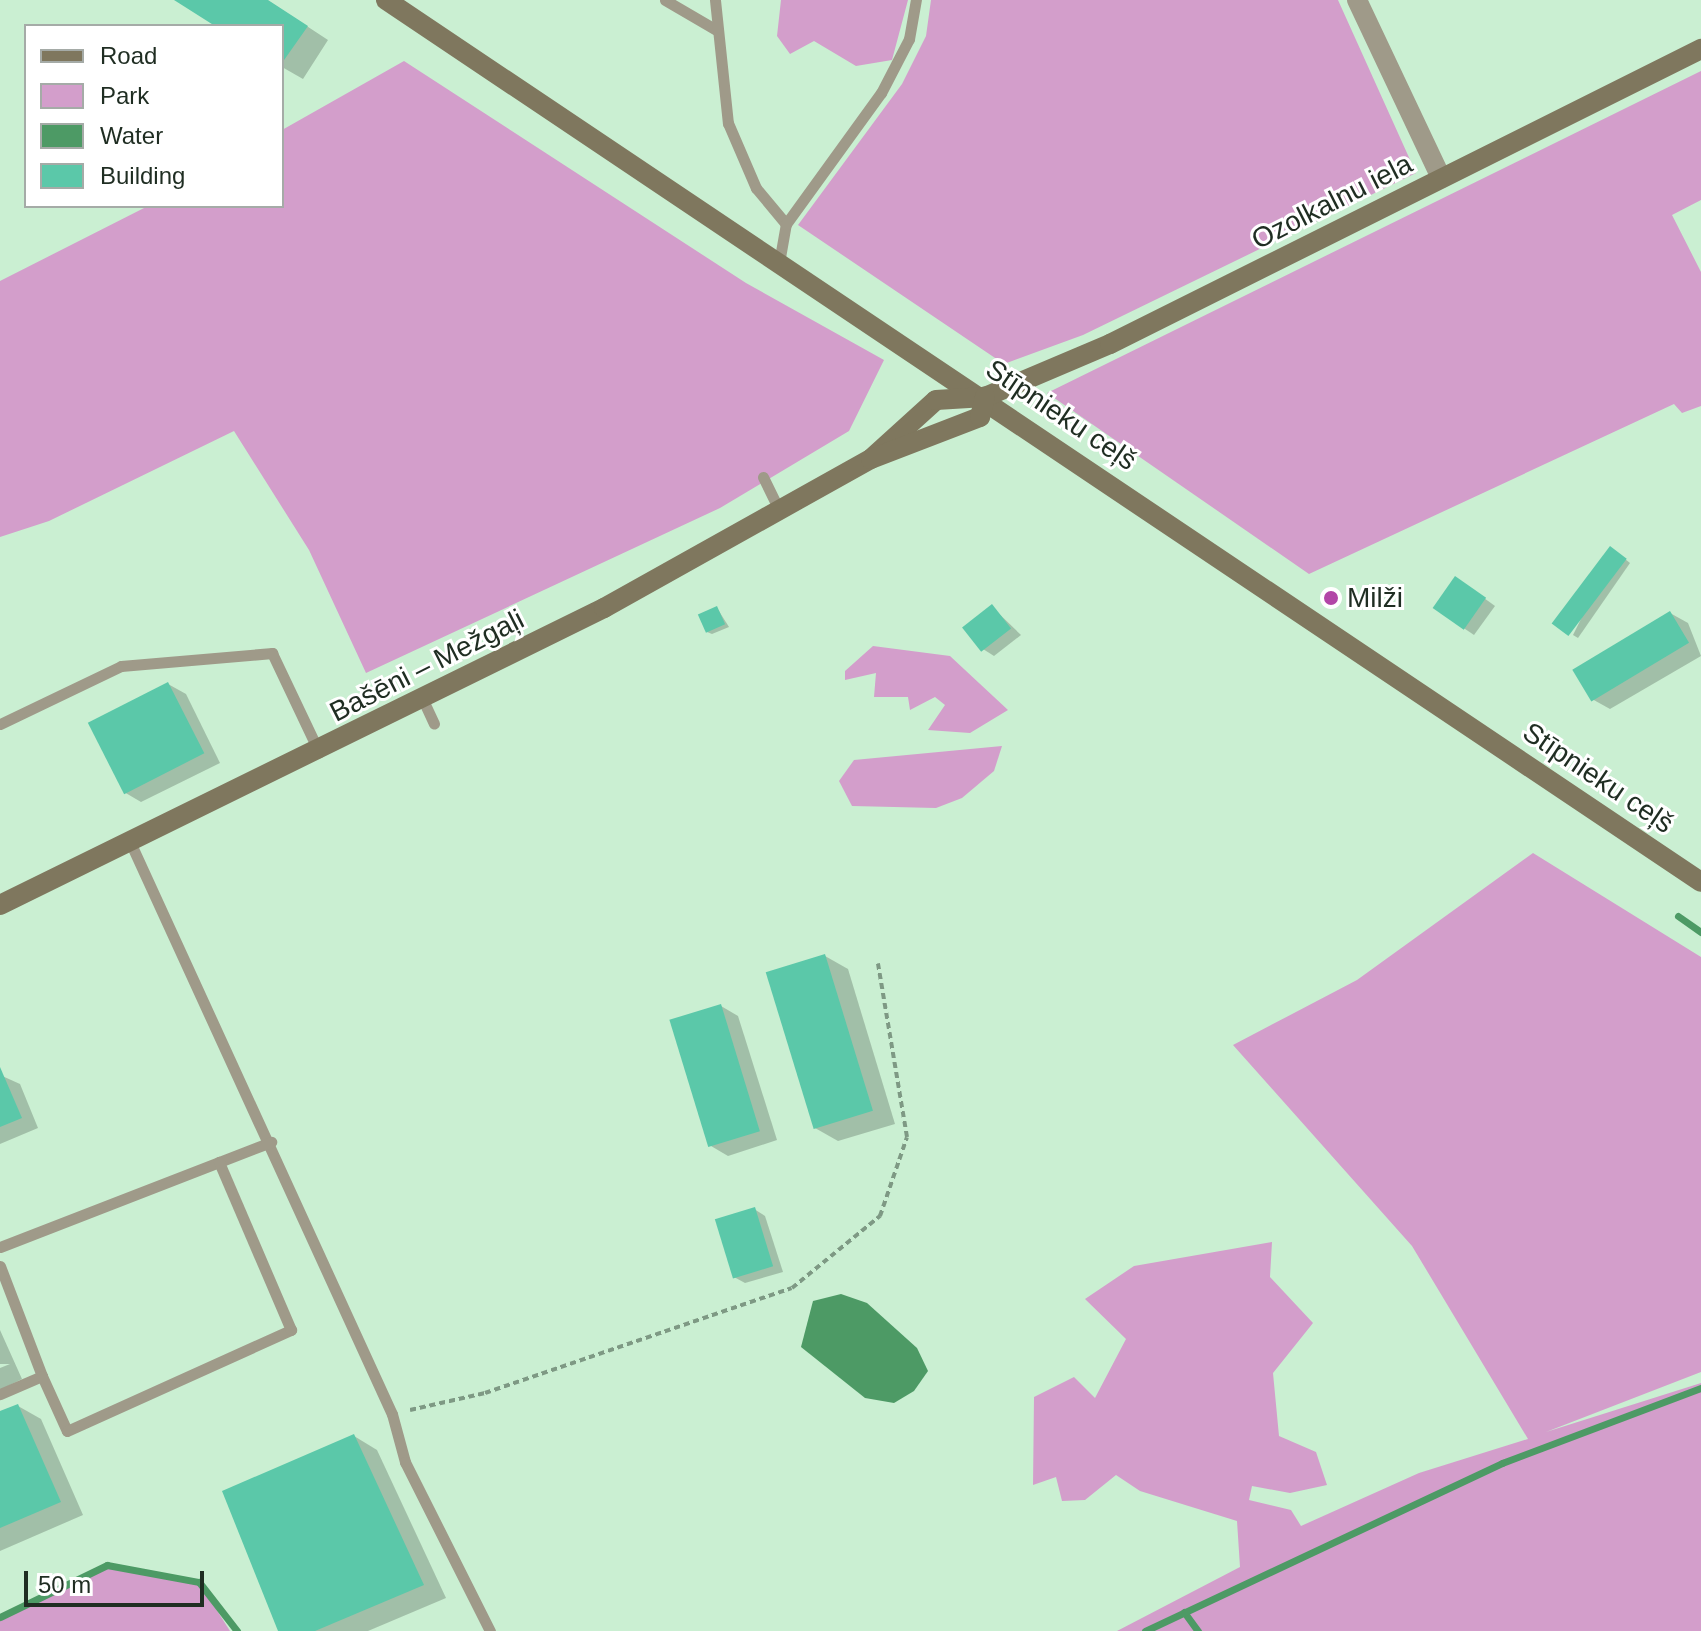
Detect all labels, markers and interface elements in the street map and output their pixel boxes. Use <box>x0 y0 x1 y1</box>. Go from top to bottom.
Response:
legend <box>24 24 284 208</box>
text: Road <box>100 42 157 69</box>
text: Park <box>100 82 149 109</box>
text: Water <box>100 122 163 149</box>
street label: Ozolkalnu iela <box>1246 147 1418 257</box>
text: Building <box>100 162 185 189</box>
street label: Stīpnieku ceļš <box>979 352 1143 478</box>
place label: Milži <box>1347 581 1403 615</box>
marker: Milži <box>1322 589 1340 607</box>
street label: Bašēni – Mežgaļi <box>324 603 530 729</box>
street label: Stīpnieku ceļš <box>1516 715 1680 841</box>
scale bar <box>28 1555 208 1605</box>
text: 50 m <box>38 1571 91 1598</box>

